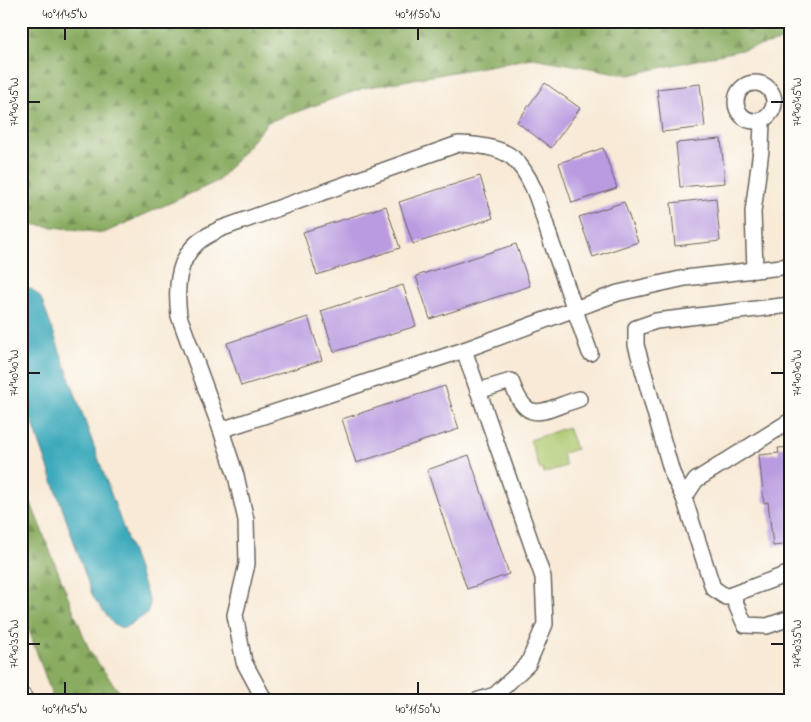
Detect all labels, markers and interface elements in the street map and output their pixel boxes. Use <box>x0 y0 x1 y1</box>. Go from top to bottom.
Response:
text: 40°11'45"N <box>43 6 87 24</box>
text: 40°11'50"N <box>395 6 441 24</box>
text: 74°40'45"W <box>6 78 24 126</box>
text: 74°40'45"W <box>789 78 807 126</box>
text: 74°40'40"W <box>6 350 24 396</box>
text: 74°40'40"W <box>789 350 807 396</box>
text: 74°40'35"W <box>6 620 24 668</box>
text: 74°40'35"W <box>789 620 807 668</box>
text: 40°11'45"N <box>43 701 87 719</box>
text: 40°11'50"N <box>395 701 441 719</box>

